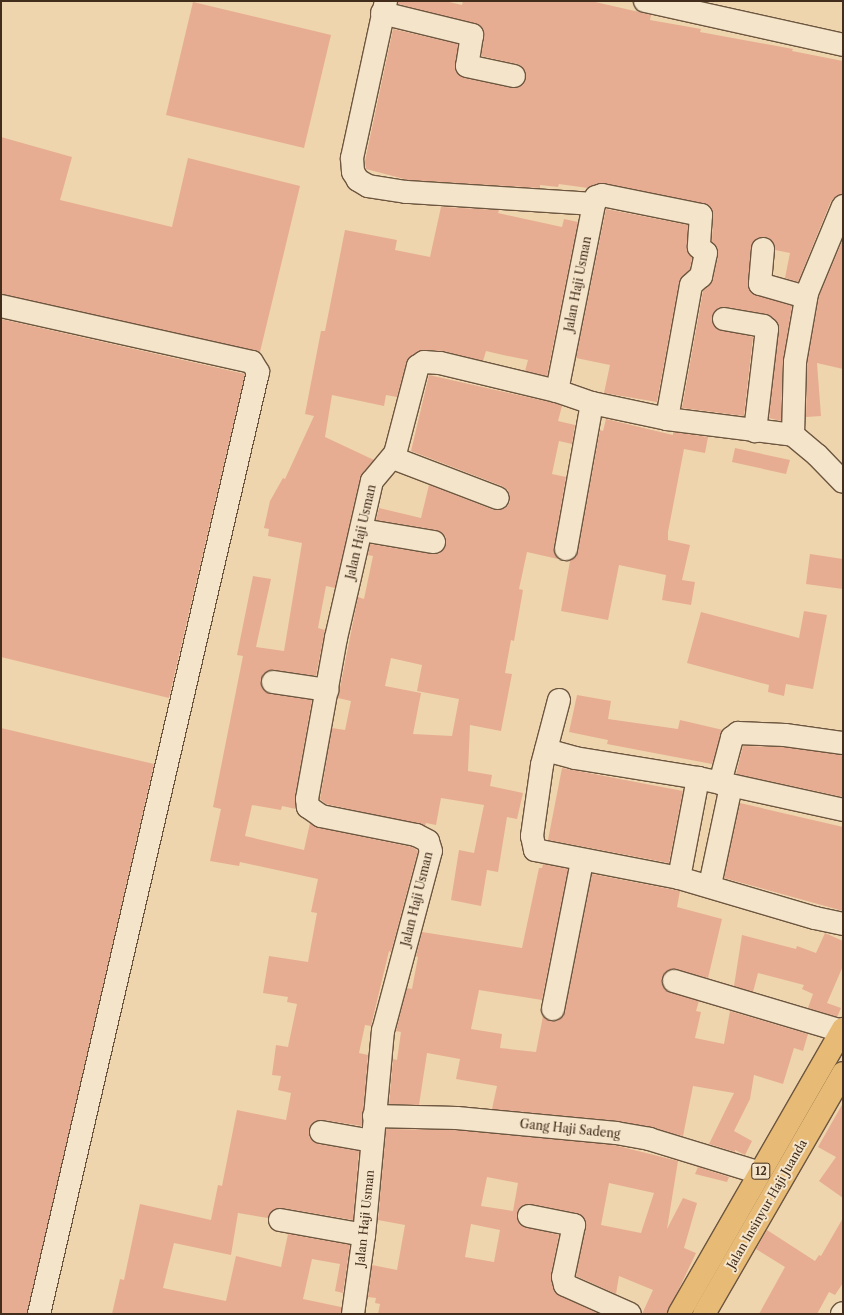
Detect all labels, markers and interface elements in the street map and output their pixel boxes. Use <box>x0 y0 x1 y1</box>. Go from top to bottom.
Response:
street label: Jalan Haji Usman <box>562 235 594 333</box>
street label: Jalan Haji Usman <box>343 483 379 581</box>
street label: Jalan Haji Usman <box>398 850 436 948</box>
street label: Gang Haji Sadeng <box>519 1117 621 1141</box>
street label: Jalan Insinyur Haji Juanda <box>724 1137 810 1271</box>
road number: 12 <box>751 1162 771 1180</box>
street label: Jalan Haji Usman <box>353 1169 377 1267</box>

